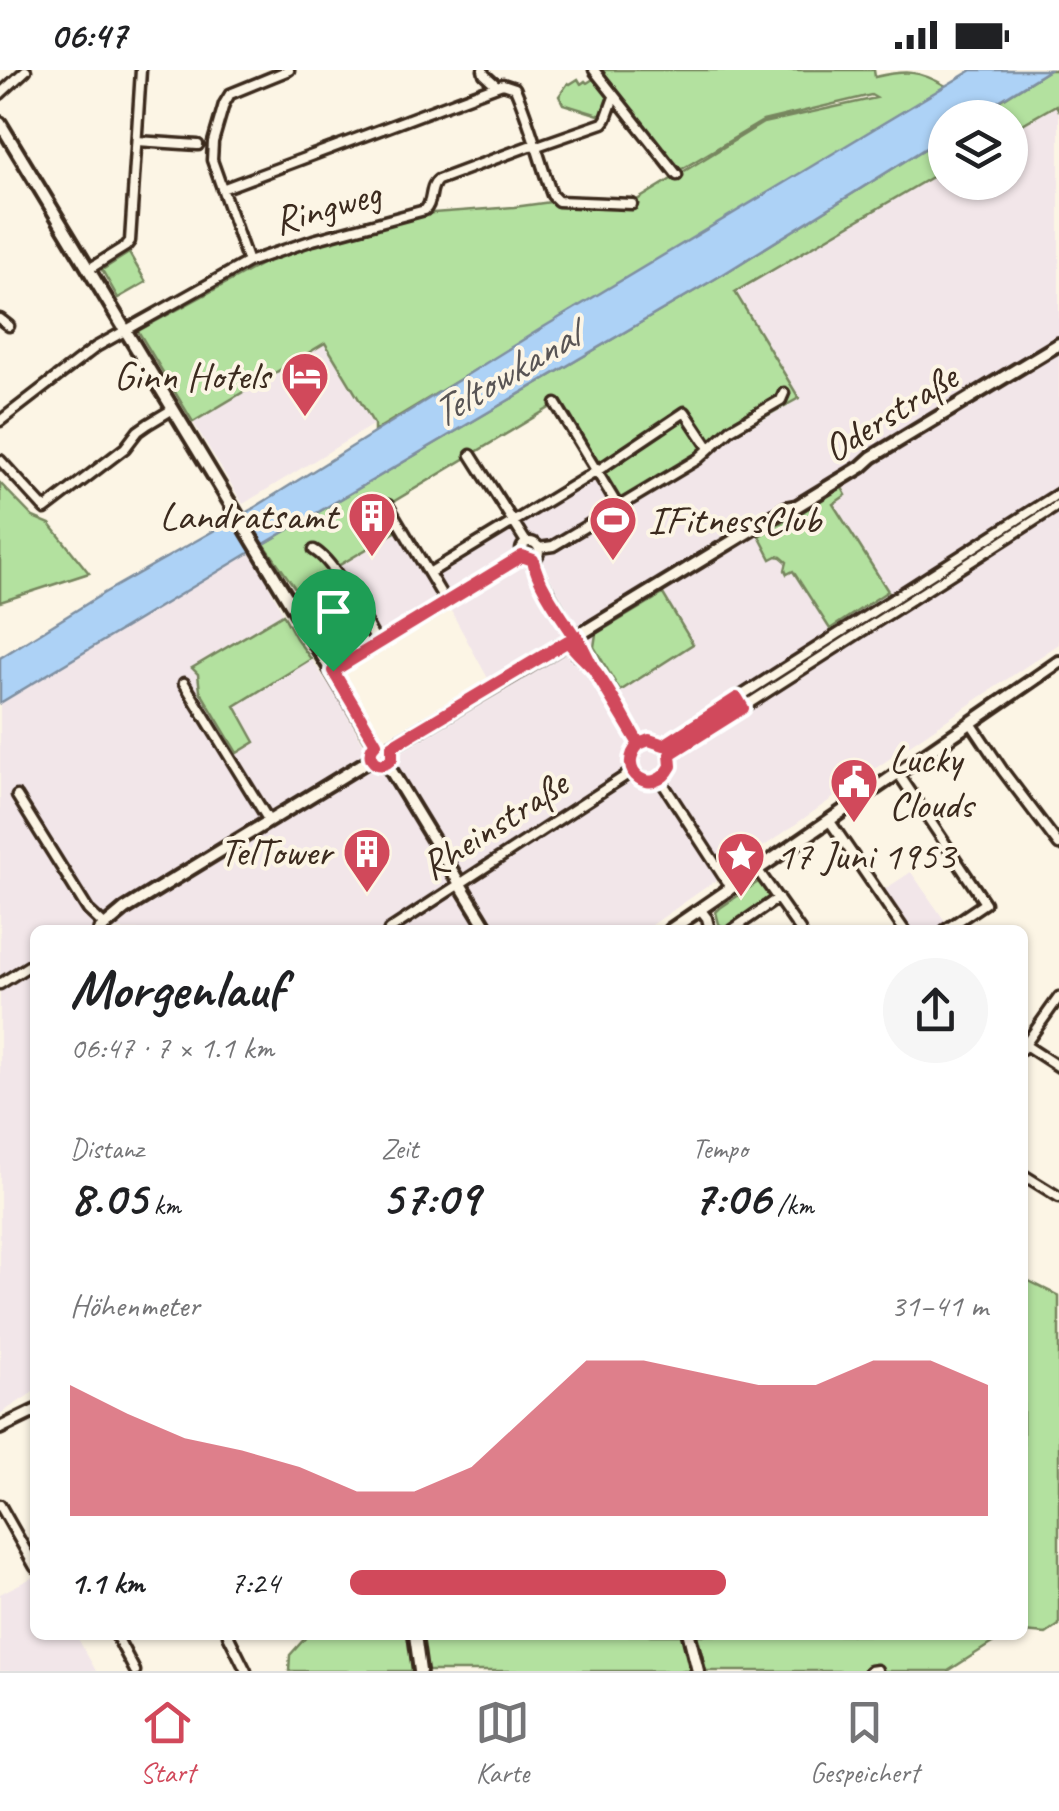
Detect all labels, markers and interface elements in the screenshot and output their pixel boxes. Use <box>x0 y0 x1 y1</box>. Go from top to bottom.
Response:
text: 06:47 <box>50 12 127 59</box>
map controls <box>928 100 1028 200</box>
button: layers <box>928 100 1028 200</box>
street label: Ringweg <box>268 167 388 246</box>
water label: Teltowkanal <box>420 303 599 440</box>
hotel icon: Ginn Hotels <box>279 350 331 418</box>
place label: Ginn Hotels <box>114 351 273 401</box>
street label: Oderstraße <box>813 351 969 474</box>
building icon: Landratsamt <box>346 490 398 558</box>
place label: Landratsamt <box>159 491 341 541</box>
sports icon: IFitnessClub <box>587 494 639 562</box>
place label: IFitnessClub <box>648 495 824 545</box>
pin <box>291 569 376 672</box>
icon: arrive <box>306 584 361 639</box>
place label: Lucky Clouds <box>889 734 976 830</box>
public building icon: Lucky Clouds <box>828 756 880 824</box>
street label: Rheinstraße <box>411 757 579 891</box>
building icon: TelTower <box>341 826 393 894</box>
place label: TelTower <box>220 827 336 877</box>
place icon: 17 Juni 1953 <box>715 830 767 898</box>
place label: 17 Juni 1953 <box>776 831 958 881</box>
text: Morgenlauf <box>70 954 283 1024</box>
button: share <box>883 958 988 1063</box>
text: 06:47 · 7 × 1.1 km <box>70 1027 274 1068</box>
text: Distanz <box>70 1131 143 1166</box>
text: Zeit <box>381 1131 418 1166</box>
text: Tempo <box>692 1131 748 1166</box>
text: 8.05 <box>70 1166 147 1229</box>
text: 57:09 <box>381 1166 479 1229</box>
text: 7:06 <box>692 1166 770 1229</box>
text: km <box>147 1187 181 1222</box>
text: /km <box>770 1187 814 1222</box>
text: Höhenmeter <box>70 1285 200 1326</box>
text: 31–41 m <box>890 1285 988 1326</box>
text: 1.1 km <box>70 1562 144 1603</box>
text: 7:24 <box>230 1562 280 1603</box>
tab: Start <box>140 1695 195 1790</box>
tab: Karte <box>475 1695 530 1790</box>
tab: Gespeichert <box>810 1695 919 1790</box>

